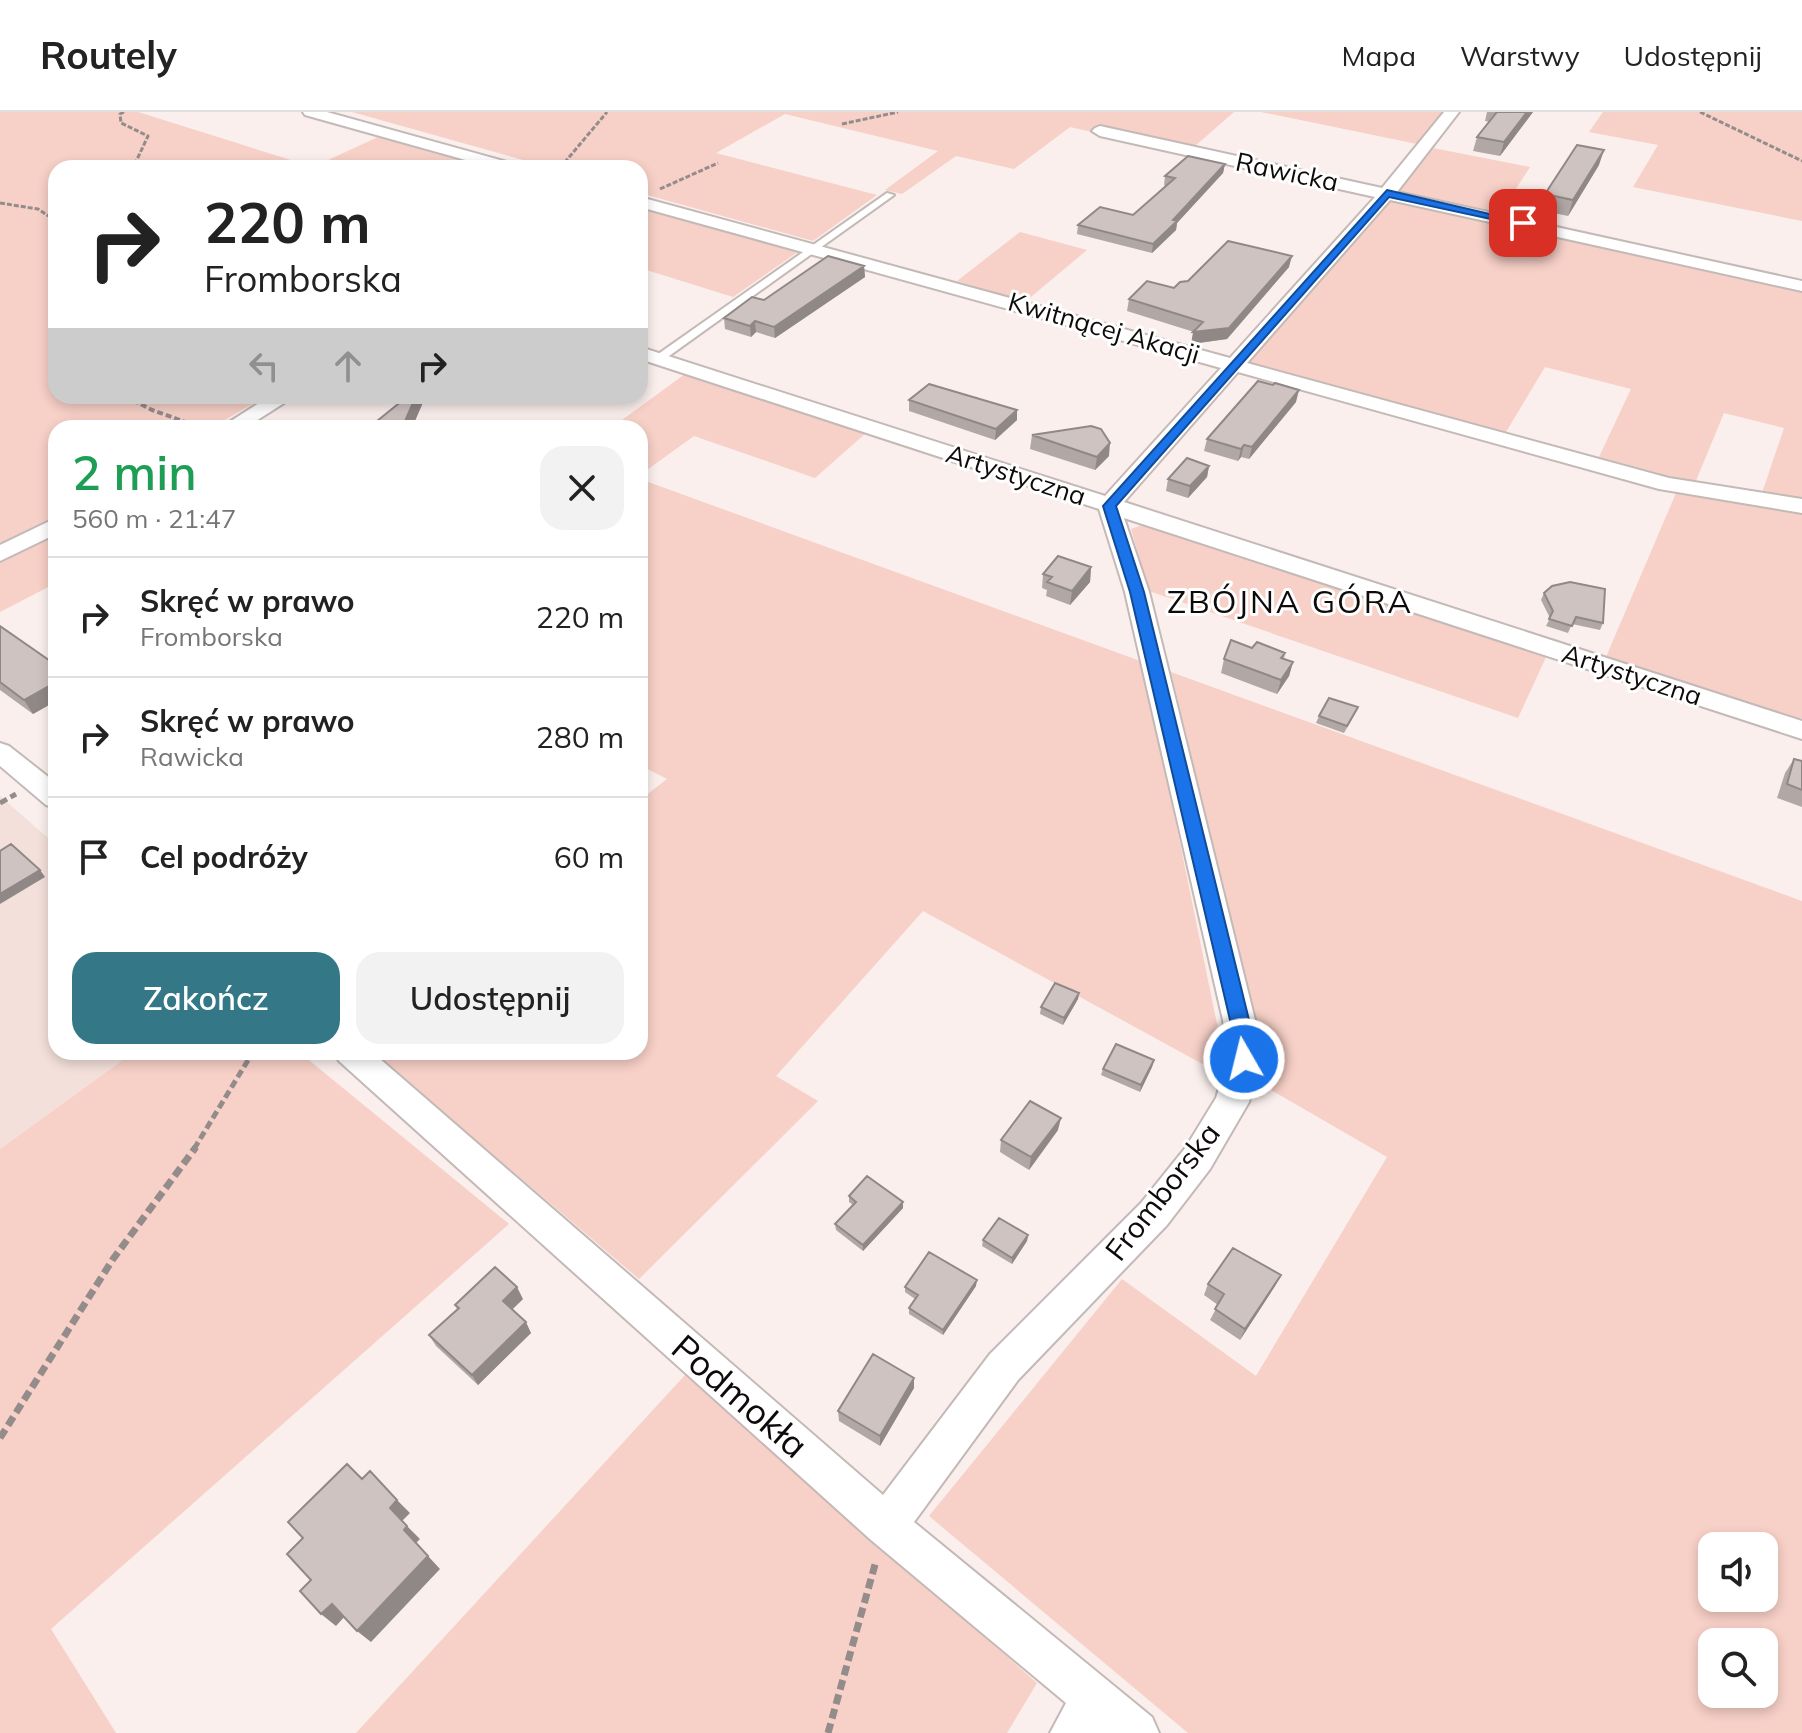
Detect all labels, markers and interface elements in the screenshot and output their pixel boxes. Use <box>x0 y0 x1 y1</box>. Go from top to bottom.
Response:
text: Routely <box>40 31 177 79</box>
text: Mapa <box>1342 38 1416 73</box>
text: Warstwy <box>1460 38 1580 73</box>
text: Udostępnij <box>1624 38 1762 73</box>
street label: Rawicka <box>1233 145 1341 198</box>
text: 220 m <box>204 187 371 257</box>
pin <box>1489 189 1557 257</box>
icon: right <box>72 192 176 296</box>
icon: arrive <box>1501 201 1545 245</box>
text: Fromborska <box>204 256 402 301</box>
street label: Kwitnącej Akacji <box>1005 284 1204 371</box>
icon: left <box>242 344 286 388</box>
icon: ahead <box>326 344 370 388</box>
icon: right <box>410 344 454 388</box>
street label: Artystyczna <box>942 436 1090 513</box>
text: 2 min <box>72 442 197 502</box>
button: close <box>540 446 624 530</box>
text: 560 m · 21:47 <box>72 502 236 535</box>
district label: ZBÓJNA GÓRA <box>1167 581 1413 621</box>
text: Skręć w prawo <box>140 582 355 620</box>
icon: right <box>72 595 116 639</box>
text: 220 m <box>536 598 624 636</box>
text: Fromborska <box>140 620 283 653</box>
street label: Artystyczna <box>1558 636 1706 713</box>
text: Skręć w prawo <box>140 702 355 740</box>
icon: right <box>72 715 116 759</box>
text: 280 m <box>536 718 624 756</box>
text: Rawicka <box>140 740 244 773</box>
icon: arrive <box>72 835 116 879</box>
text: Cel podróży <box>140 838 308 876</box>
text: 60 m <box>554 838 624 876</box>
button: Zakończ <box>72 952 340 1044</box>
button: Udostępnij <box>356 952 624 1044</box>
position arrow <box>1202 1017 1286 1101</box>
street label: Fromborska <box>1097 1115 1228 1268</box>
street label: Podmokła <box>663 1324 818 1467</box>
map controls <box>1698 1532 1778 1708</box>
button: sound <box>1698 1532 1778 1612</box>
button: search <box>1698 1628 1778 1708</box>

